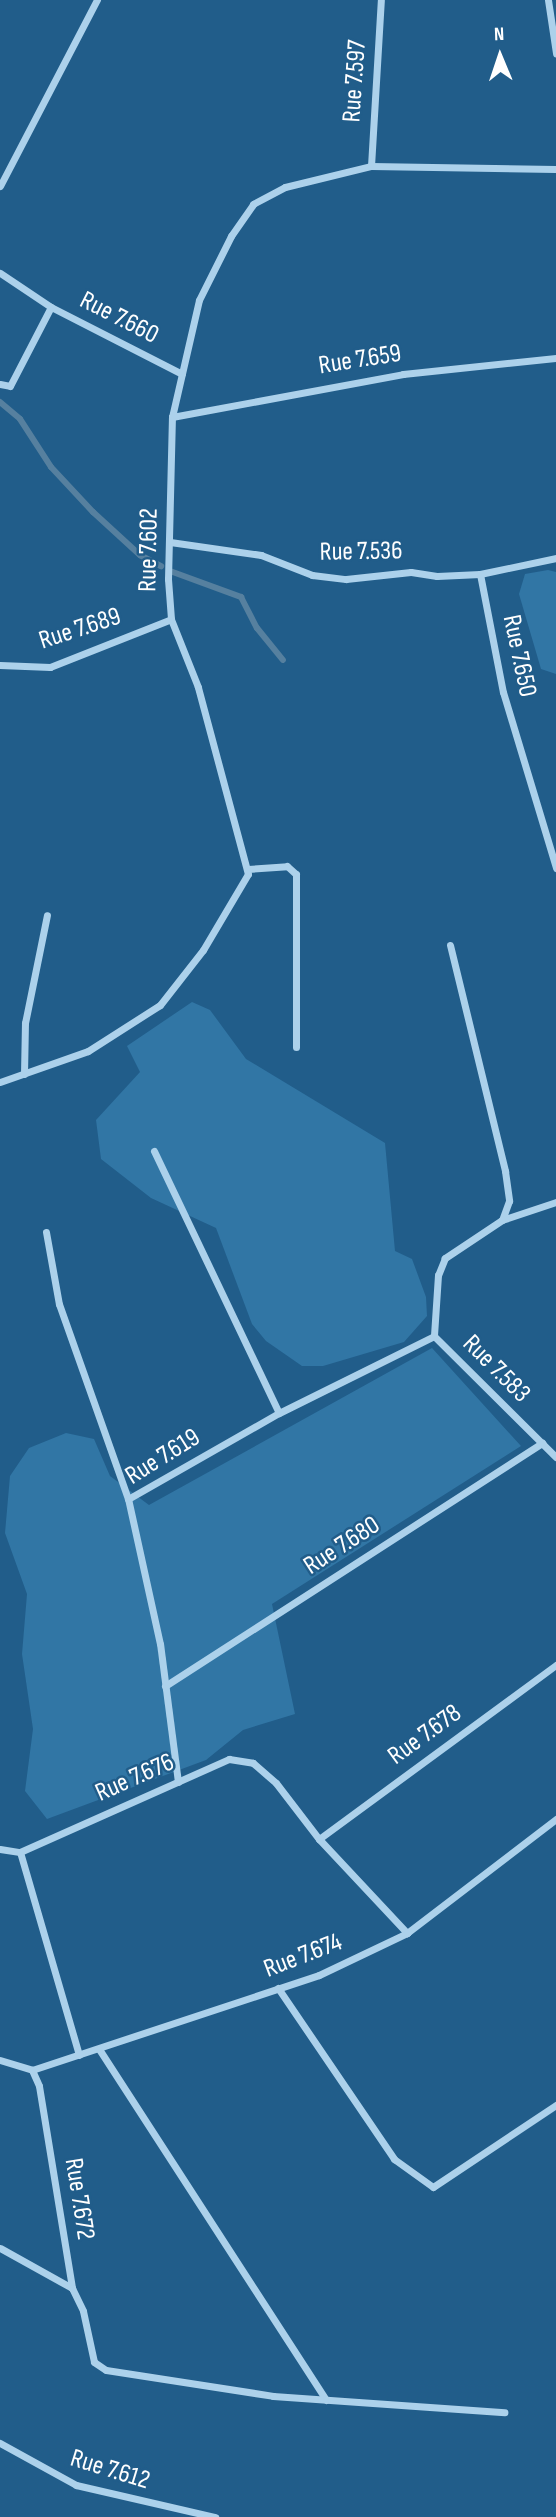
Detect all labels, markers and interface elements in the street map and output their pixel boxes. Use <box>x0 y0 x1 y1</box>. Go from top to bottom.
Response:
north arrow <box>465 21 535 91</box>
text: N <box>494 23 505 46</box>
street label: Rue 7.597 <box>337 39 373 123</box>
street label: Rue 7.660 <box>74 285 164 351</box>
street label: Rue 7.659 <box>316 338 404 382</box>
street label: Rue 7.602 <box>133 508 165 592</box>
street label: Rue 7.536 <box>319 536 403 568</box>
street label: Rue 7.689 <box>35 601 125 657</box>
street label: Rue 7.650 <box>495 612 543 700</box>
street label: Rue 7.583 <box>456 1329 536 1409</box>
street label: Rue 7.619 <box>120 1422 206 1492</box>
street label: Rue 7.680 <box>298 1510 386 1582</box>
street label: Rue 7.678 <box>382 1698 468 1772</box>
street label: Rue 7.676 <box>91 1747 179 1809</box>
street label: Rue 7.674 <box>260 1927 346 1985</box>
street label: Rue 7.672 <box>57 2156 101 2242</box>
street label: Rue 7.612 <box>67 2443 153 2497</box>

